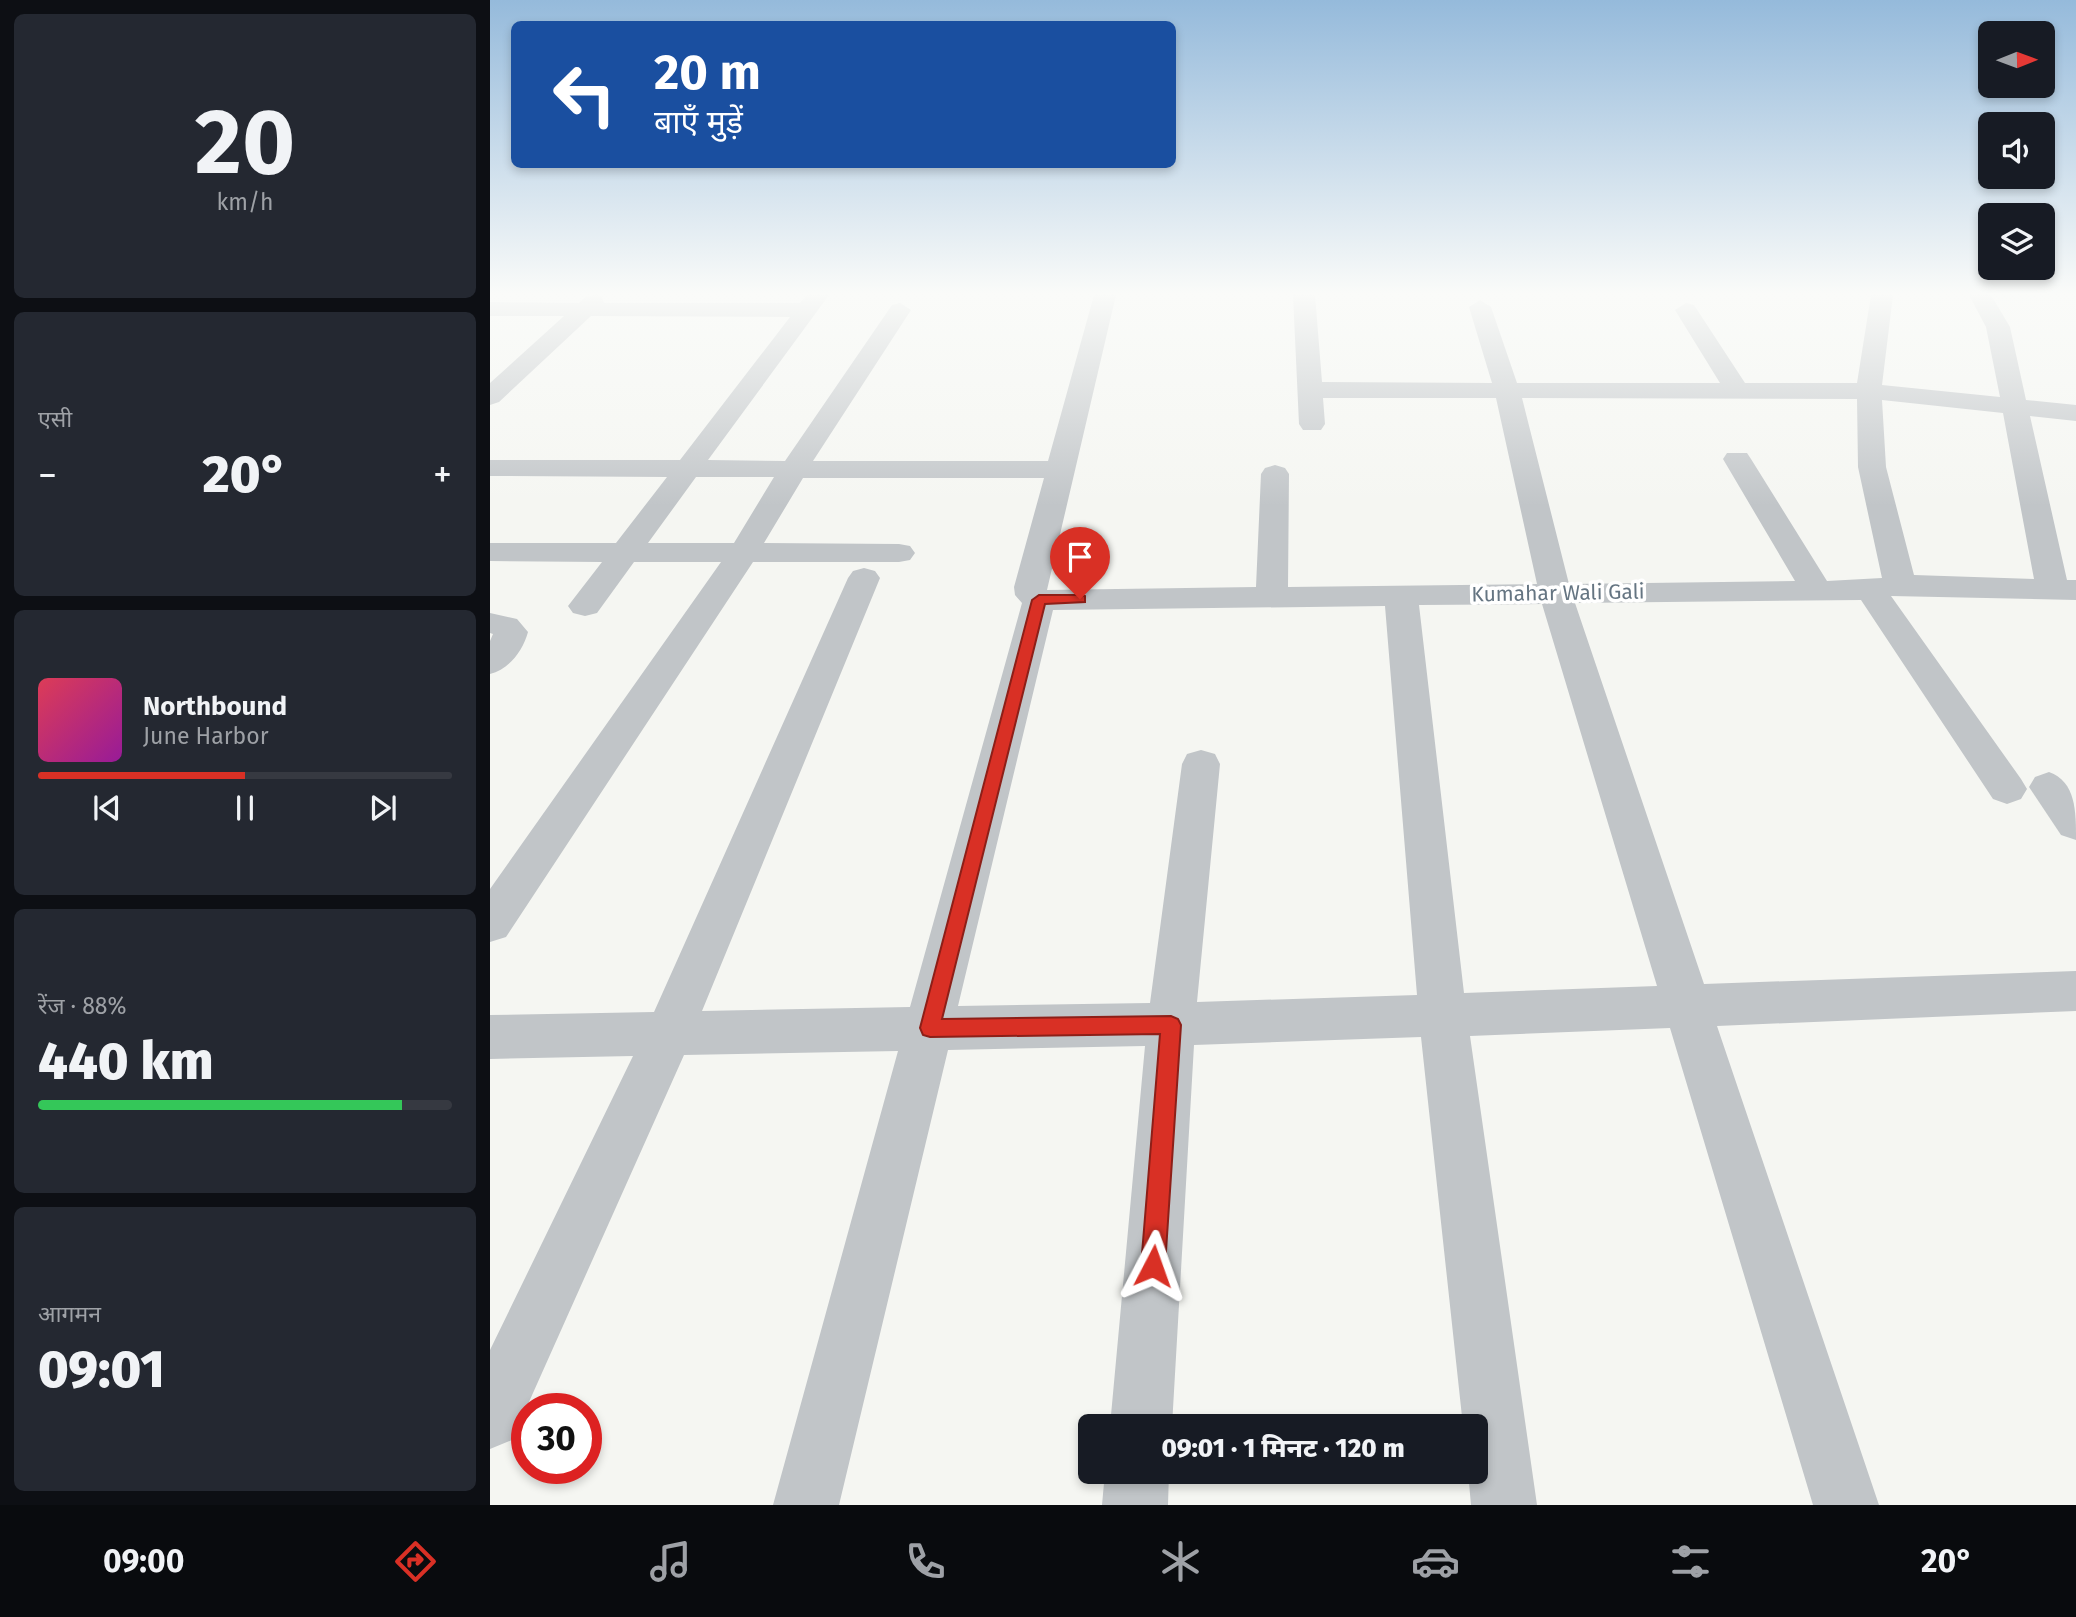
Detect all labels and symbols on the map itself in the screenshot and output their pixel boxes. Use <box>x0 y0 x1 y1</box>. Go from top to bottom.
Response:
north arrow <box>1978 21 2054 98</box>
pin <box>1050 527 1110 599</box>
street label: Kumahar Wali Gali <box>1471 578 1645 608</box>
position arrow <box>1116 1229 1190 1303</box>
speed limit sign: 30 <box>511 1393 602 1484</box>

